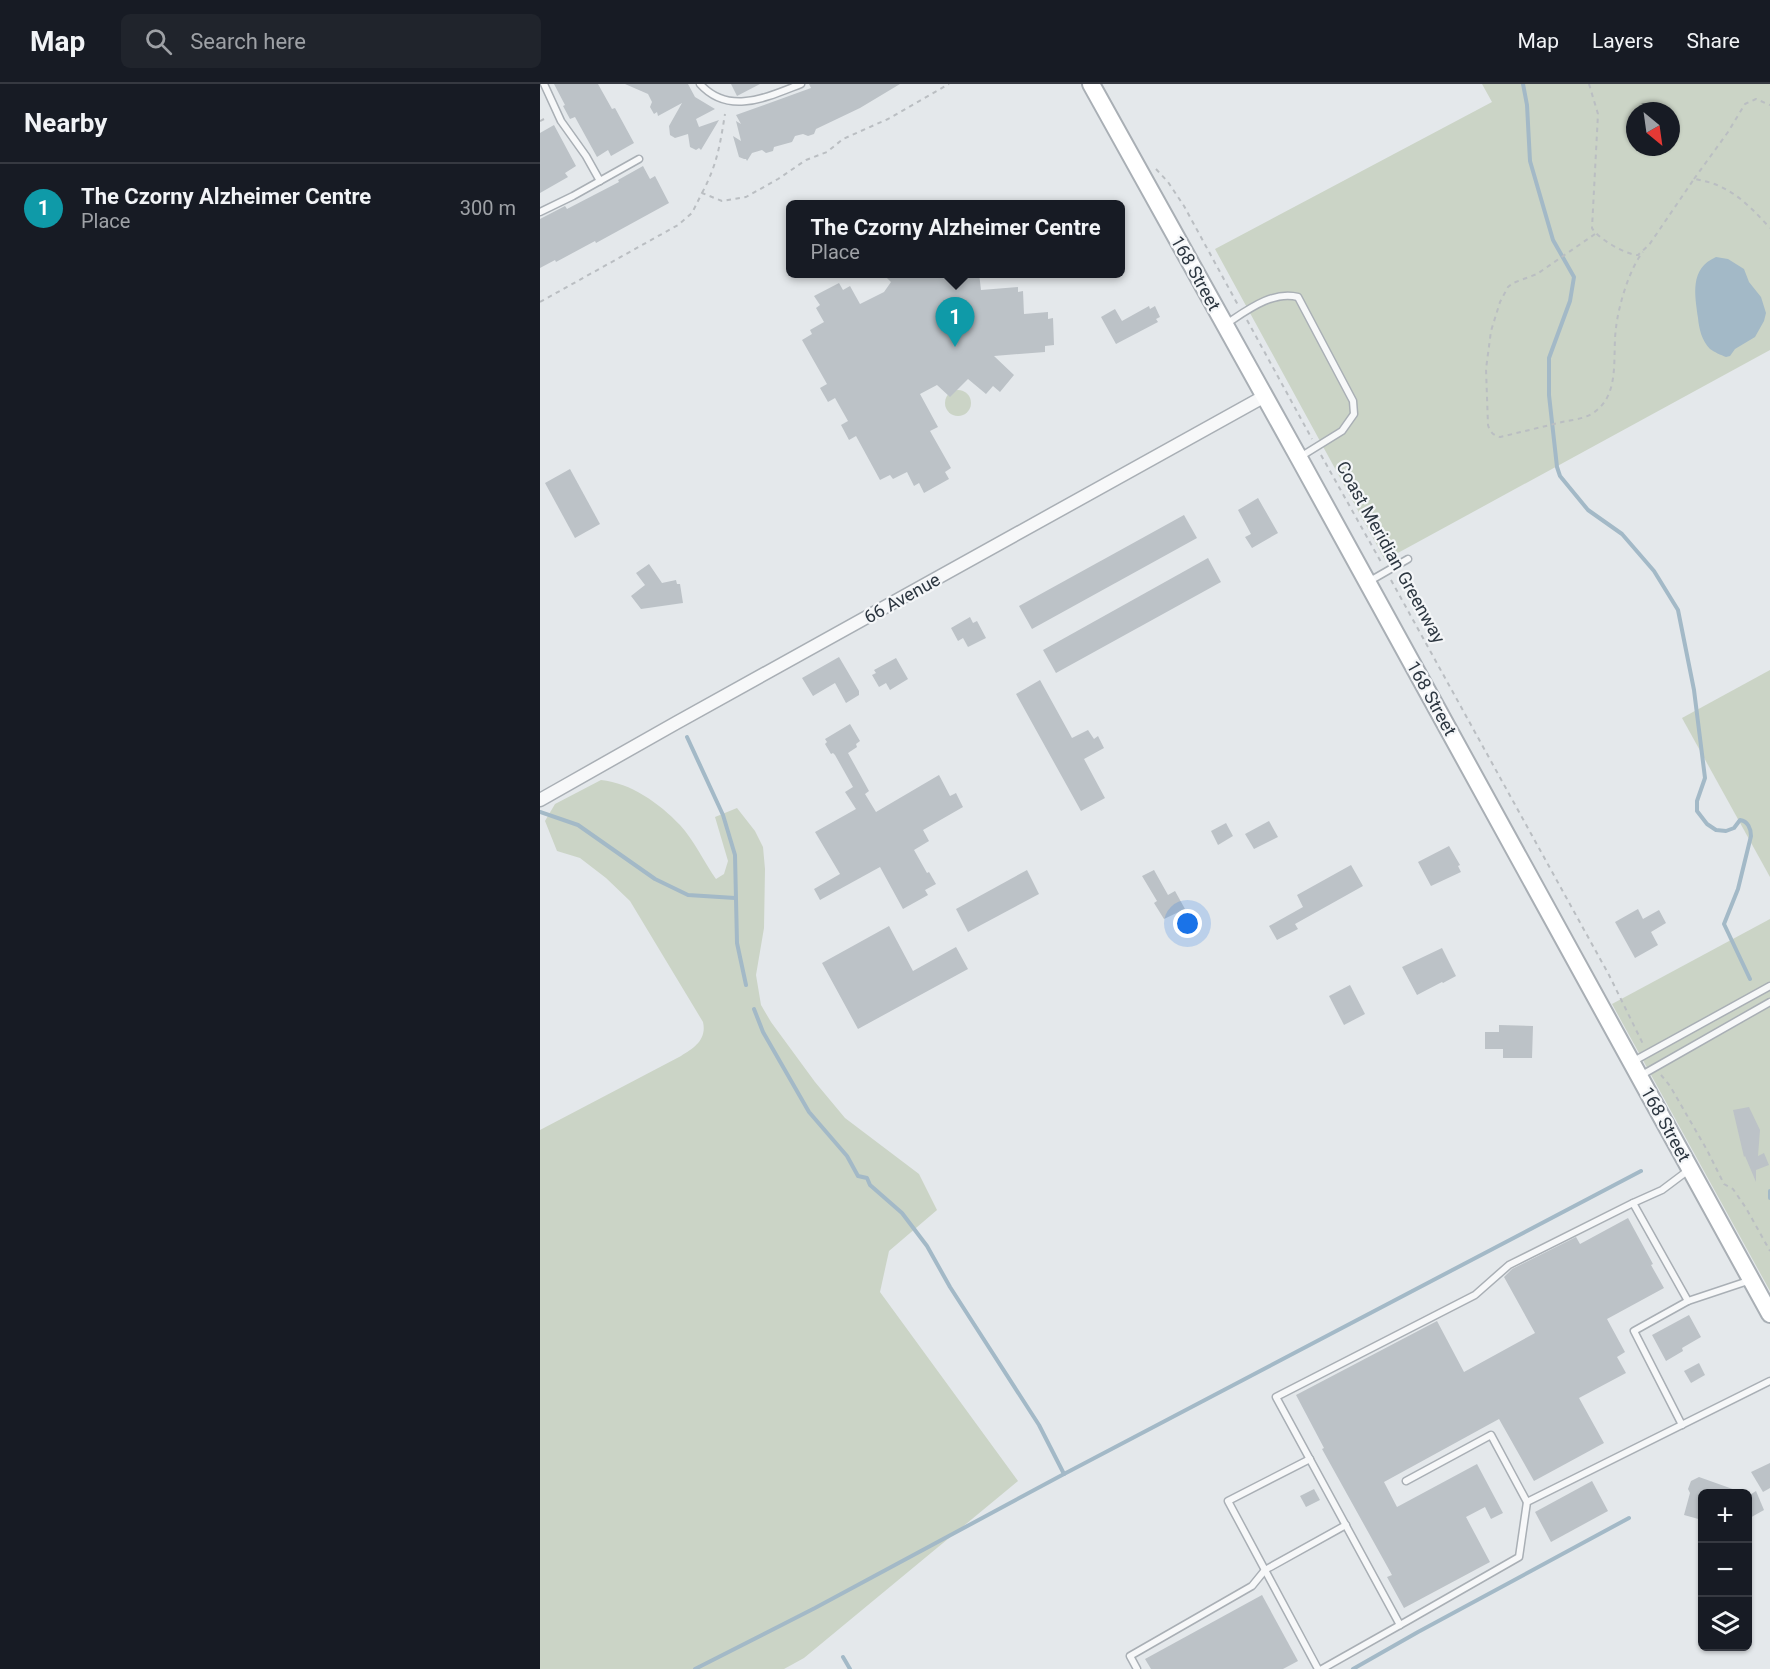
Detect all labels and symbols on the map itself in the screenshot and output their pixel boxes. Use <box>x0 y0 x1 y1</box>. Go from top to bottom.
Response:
north arrow <box>1626 102 1680 156</box>
street label: 168 Street <box>1167 232 1225 314</box>
pin: 1 <box>936 298 974 347</box>
street label: Coast Meridian Greenway <box>1332 457 1450 647</box>
street label: 66 Avenue <box>860 569 944 627</box>
street label: 168 Street <box>1403 657 1461 739</box>
your location <box>1173 909 1202 938</box>
street label: 168 Street <box>1637 1083 1695 1165</box>

